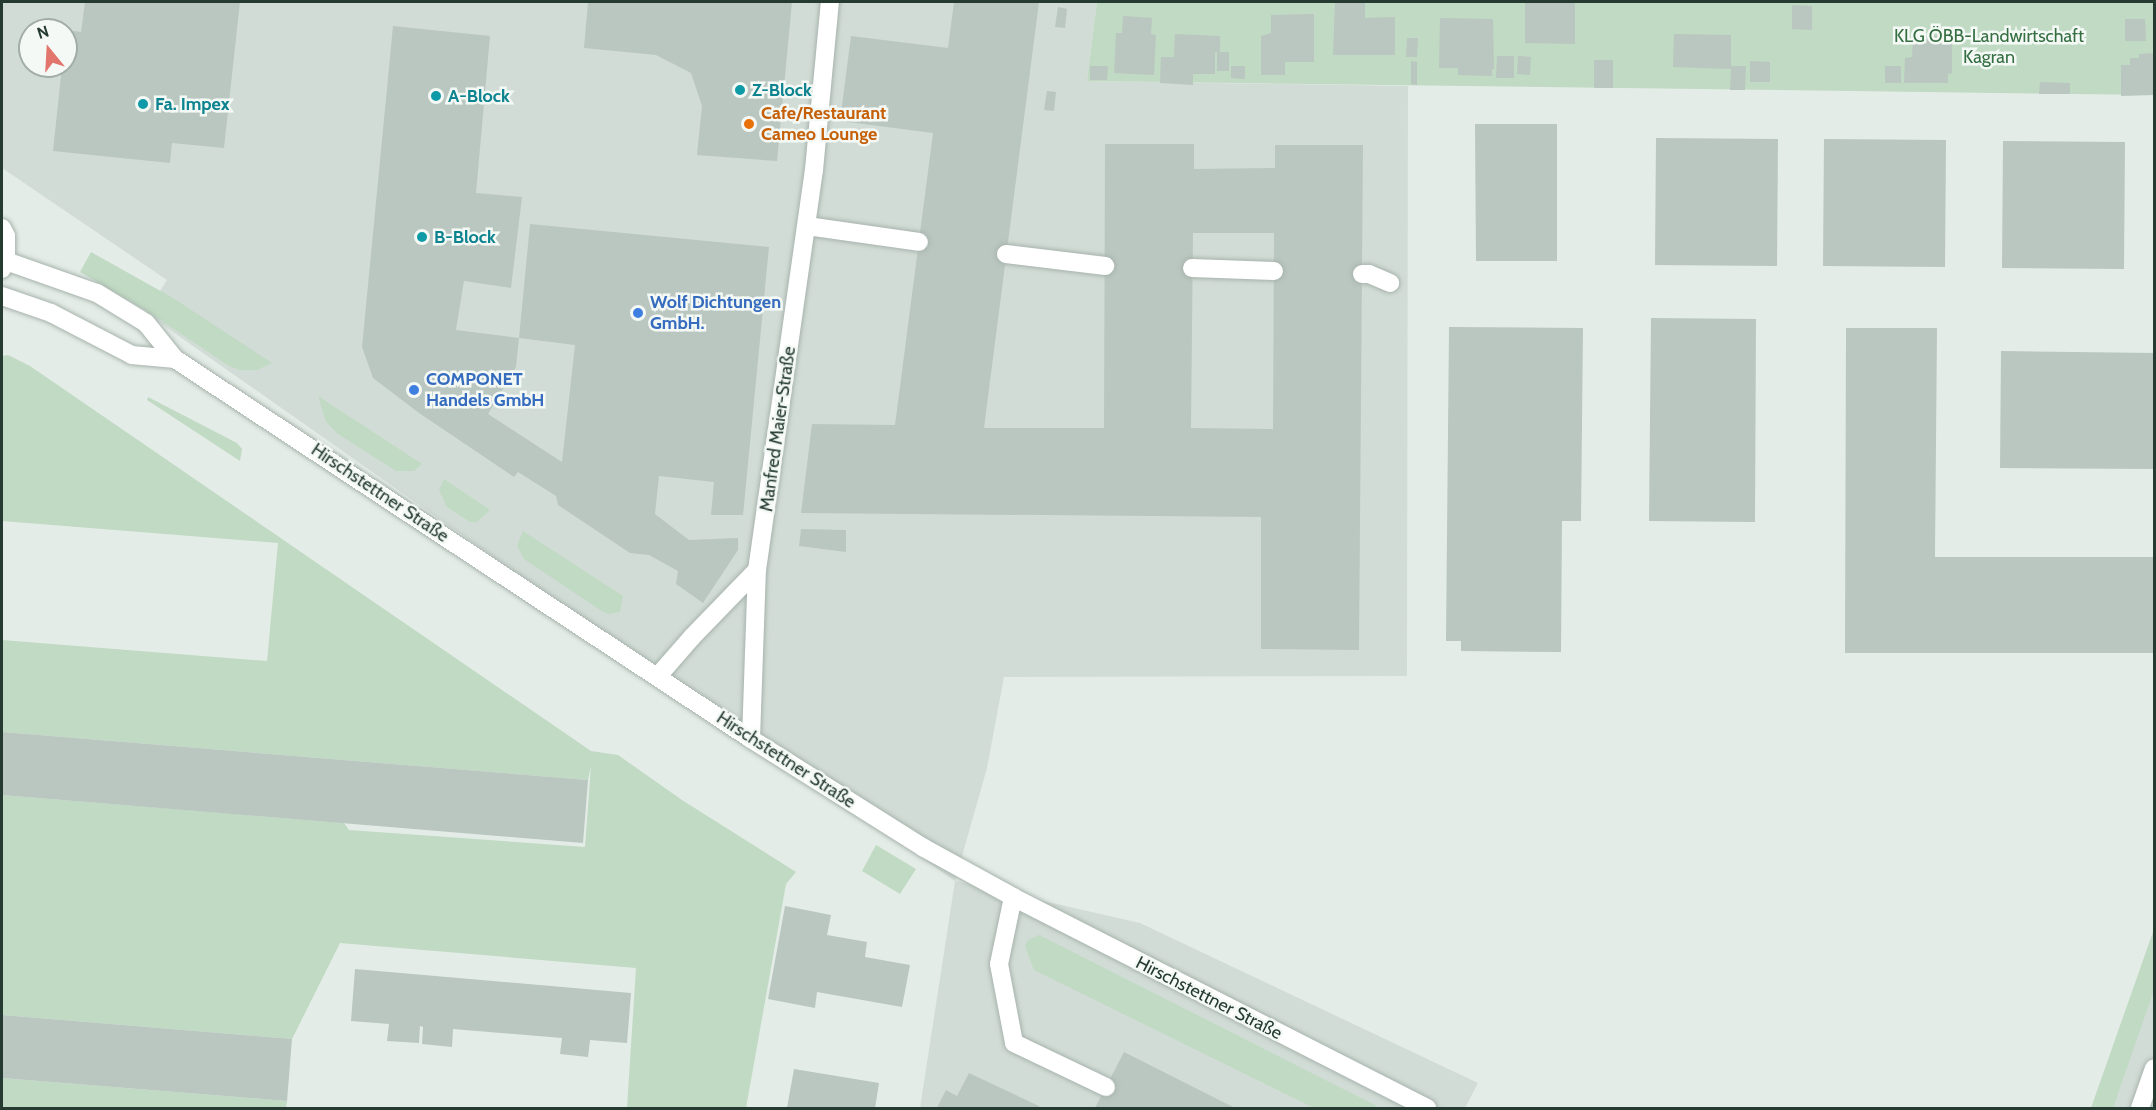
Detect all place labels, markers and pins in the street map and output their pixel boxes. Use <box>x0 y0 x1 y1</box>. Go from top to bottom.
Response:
place label: Z-Block <box>752 79 812 101</box>
marker: Z-Block <box>733 83 747 97</box>
place label: A-Block <box>448 85 510 107</box>
marker: A-Block <box>429 89 443 103</box>
place label: Fa. Impex <box>155 93 230 115</box>
marker: Fa. Impex <box>136 97 150 111</box>
place label: Cafe/Restaurant Cameo Lounge <box>761 103 886 146</box>
marker: Cafe/Restaurant Cameo Lounge <box>742 117 756 131</box>
place label: B-Block <box>434 226 496 248</box>
marker: B-Block <box>415 230 429 244</box>
place label: Wolf Dichtungen GmbH. <box>650 292 781 334</box>
marker: Wolf Dichtungen GmbH. <box>631 306 645 320</box>
place label: COMPONET Handels GmbH <box>426 369 544 412</box>
marker: COMPONET Handels GmbH <box>407 383 421 397</box>

